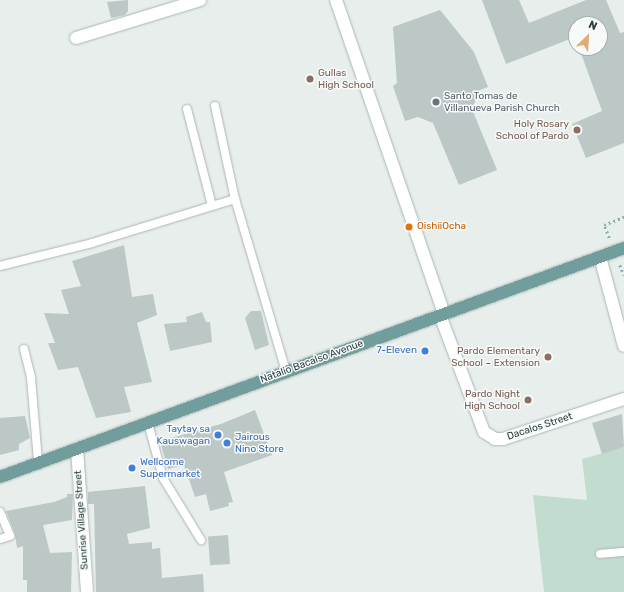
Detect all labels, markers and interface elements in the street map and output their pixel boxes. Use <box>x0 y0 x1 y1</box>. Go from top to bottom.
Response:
north arrow <box>568 16 608 56</box>
text: N <box>587 18 599 33</box>
place label: Gullas High School <box>318 67 374 90</box>
marker: Gullas High School <box>305 74 315 84</box>
place label: Santo Tomas de Villanueva Parish Church <box>444 90 560 114</box>
marker: Santo Tomas de Villanueva Parish Church <box>431 97 441 107</box>
place label: Holy Rosary School of Pardo <box>496 118 569 142</box>
marker: Holy Rosary School of Pardo <box>572 125 582 135</box>
place label: OishiiOcha <box>417 221 466 233</box>
marker: OishiiOcha <box>404 222 414 232</box>
street label: Natalio Bacalso Avenue <box>259 338 365 386</box>
place label: 7-Eleven <box>377 345 417 357</box>
place label: Pardo Elementary School – Extension <box>451 345 540 368</box>
marker: 7-Eleven <box>420 346 430 356</box>
marker: Pardo Elementary School – Extension <box>543 352 553 362</box>
place label: Pardo Night High School <box>464 388 520 412</box>
marker: Pardo Night High School <box>523 395 533 405</box>
street label: Dacalos Street <box>506 411 574 443</box>
place label: Taytay sa Kauswagan <box>157 423 210 446</box>
marker: Taytay sa Kauswagan <box>213 430 223 440</box>
place label: Jairous Nino Store <box>235 431 284 454</box>
marker: Jairous Nino Store <box>222 438 232 448</box>
place label: Wellcome Supermarket <box>140 456 200 480</box>
marker: Wellcome Supermarket <box>127 463 137 473</box>
street label: Sunrise Village Street <box>73 470 91 570</box>

